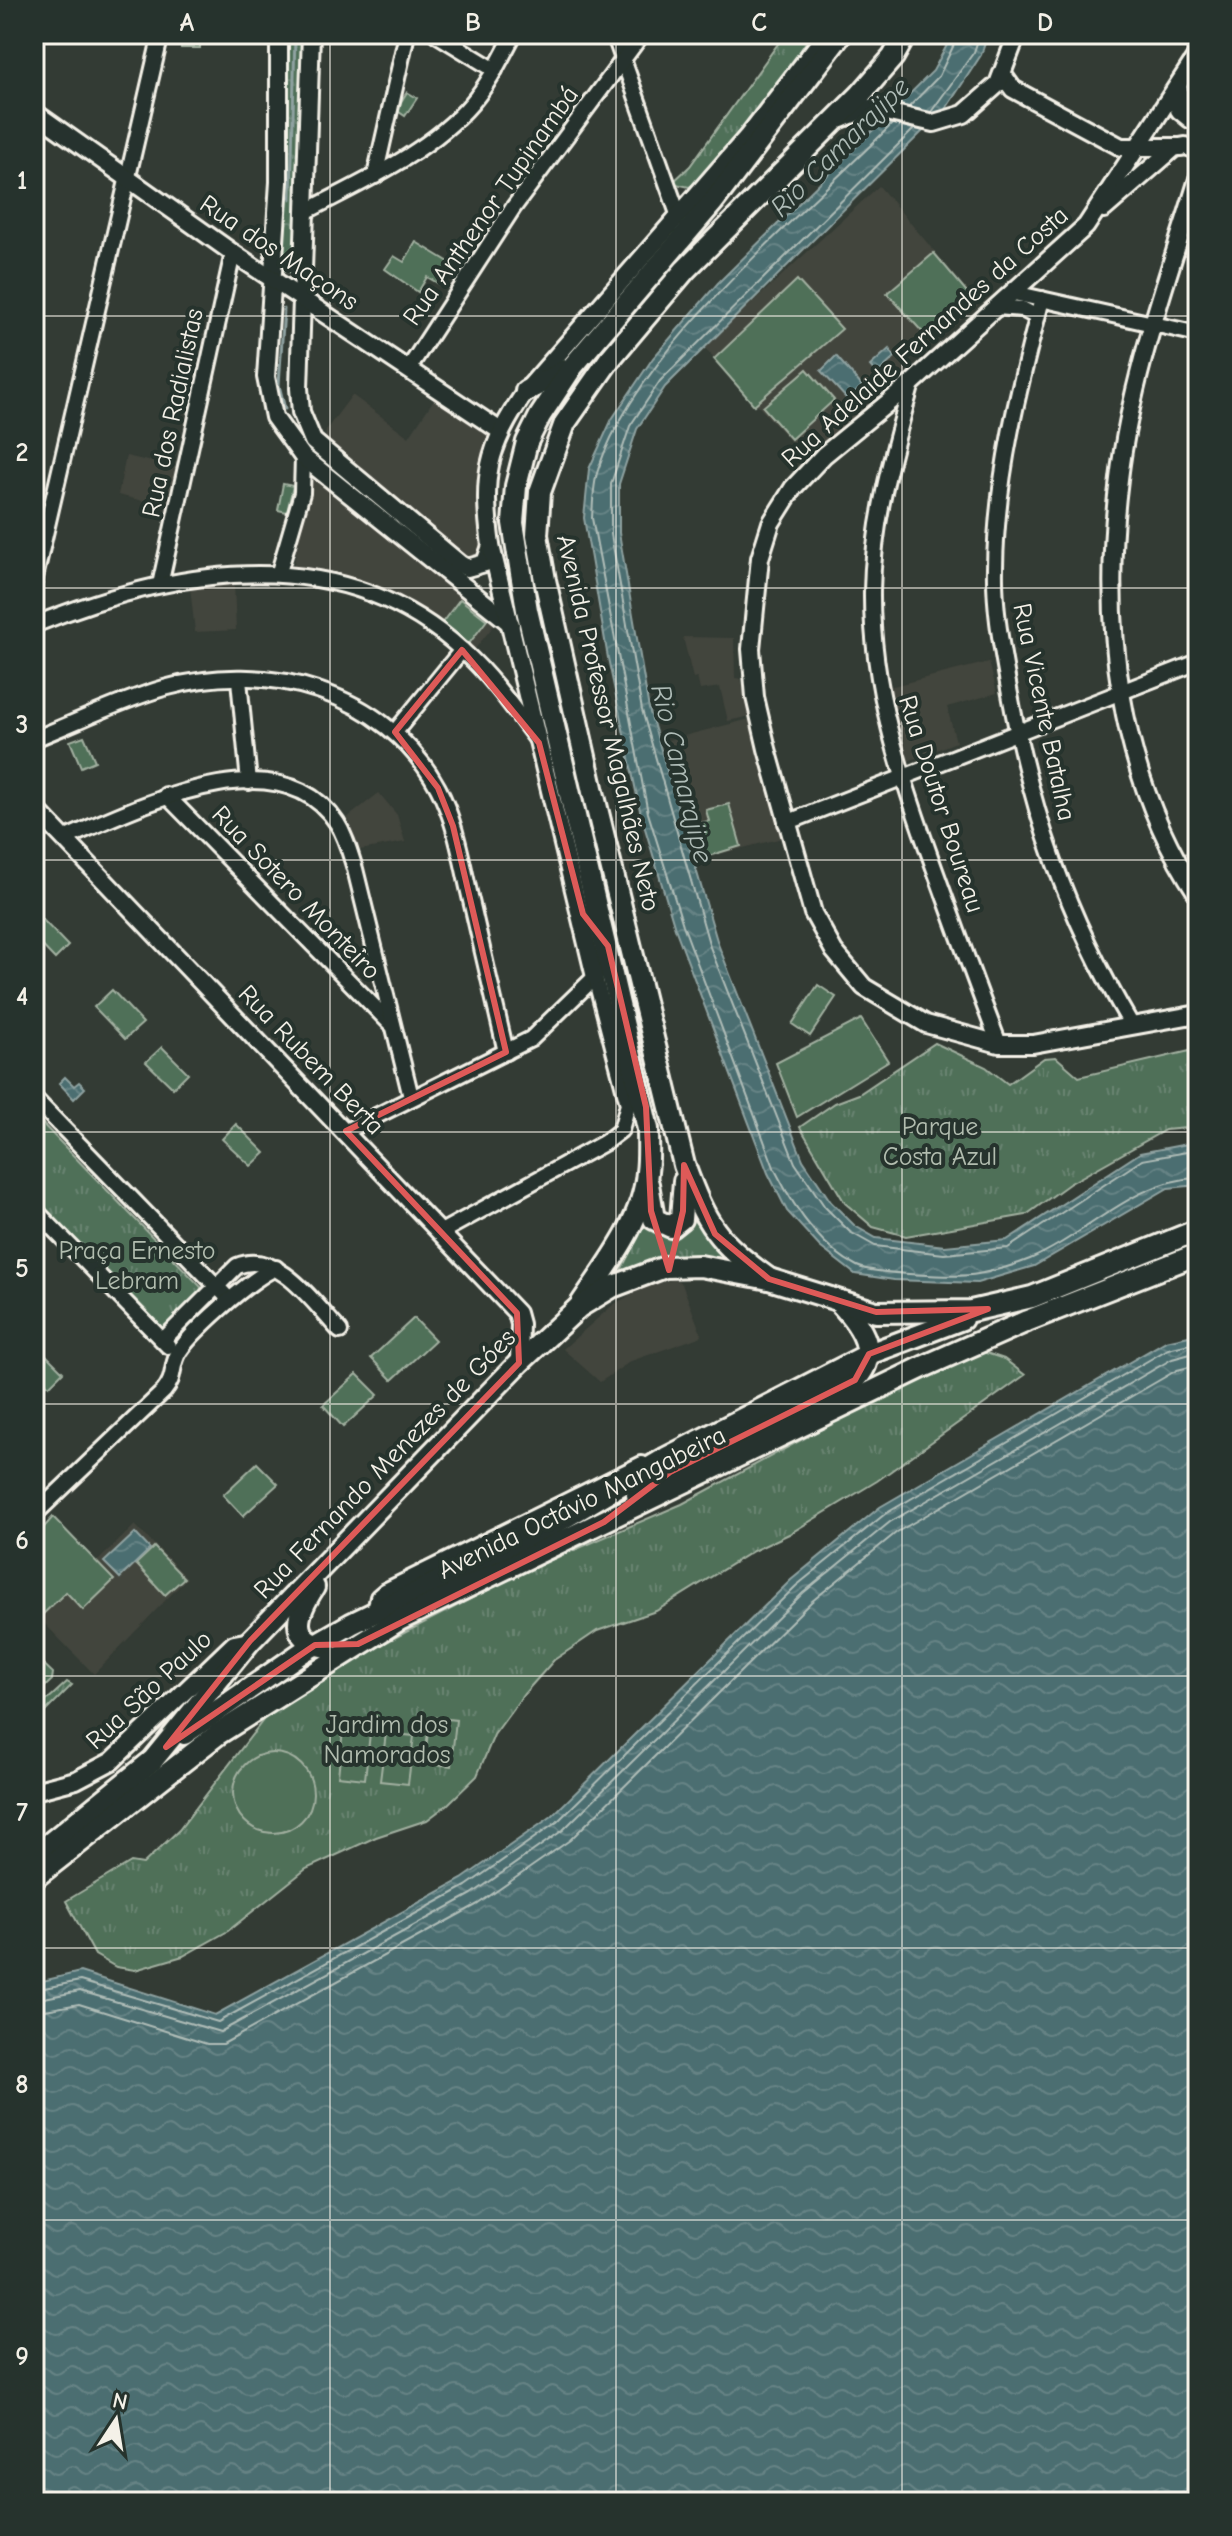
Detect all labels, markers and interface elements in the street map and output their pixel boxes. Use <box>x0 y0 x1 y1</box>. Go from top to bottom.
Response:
text: A <box>180 8 195 38</box>
text: B <box>465 8 481 38</box>
text: C <box>751 8 767 38</box>
text: D <box>1037 8 1053 38</box>
water label: Rio Camarajipe <box>764 71 916 223</box>
street label: Rua Anthenor Tupinambá <box>397 81 585 331</box>
text: 1 <box>17 166 27 196</box>
street label: Rua dos Maçons <box>194 189 364 317</box>
street label: Rua Adelaide Fernandes da Costa <box>776 200 1074 474</box>
street label: Rua dos Radialistas <box>136 306 210 520</box>
text: 2 <box>16 438 28 468</box>
street label: Avenida Professor Magalhães Neto <box>550 532 666 914</box>
street label: Rua Vicente Batalha <box>1006 600 1082 824</box>
water label: Rio Camarajipe <box>644 681 720 867</box>
street label: Rua Doutor Boureau <box>892 692 990 916</box>
text: 3 <box>16 710 28 740</box>
street label: Rua Sotero Monteiro <box>205 800 387 986</box>
street label: Rua Rubem Berta <box>232 979 390 1141</box>
text: 4 <box>16 982 28 1012</box>
park label: Parque Costa Azul <box>883 1112 997 1172</box>
park label: Praça Ernesto Lebram <box>58 1236 216 1296</box>
text: 5 <box>15 1254 29 1284</box>
street label: Rua Fernando Menezes de Góes <box>248 1323 522 1605</box>
street label: Avenida Octávio Mangabeira <box>433 1420 731 1586</box>
text: 6 <box>15 1526 29 1556</box>
street label: Rua São Paulo <box>80 1624 218 1756</box>
park label: Jardim dos Namorados <box>323 1710 451 1770</box>
text: 7 <box>16 1798 28 1828</box>
text: 8 <box>15 2070 29 2100</box>
text: 9 <box>15 2342 29 2372</box>
north arrow <box>76 2380 156 2460</box>
text: N <box>110 2387 130 2416</box>

